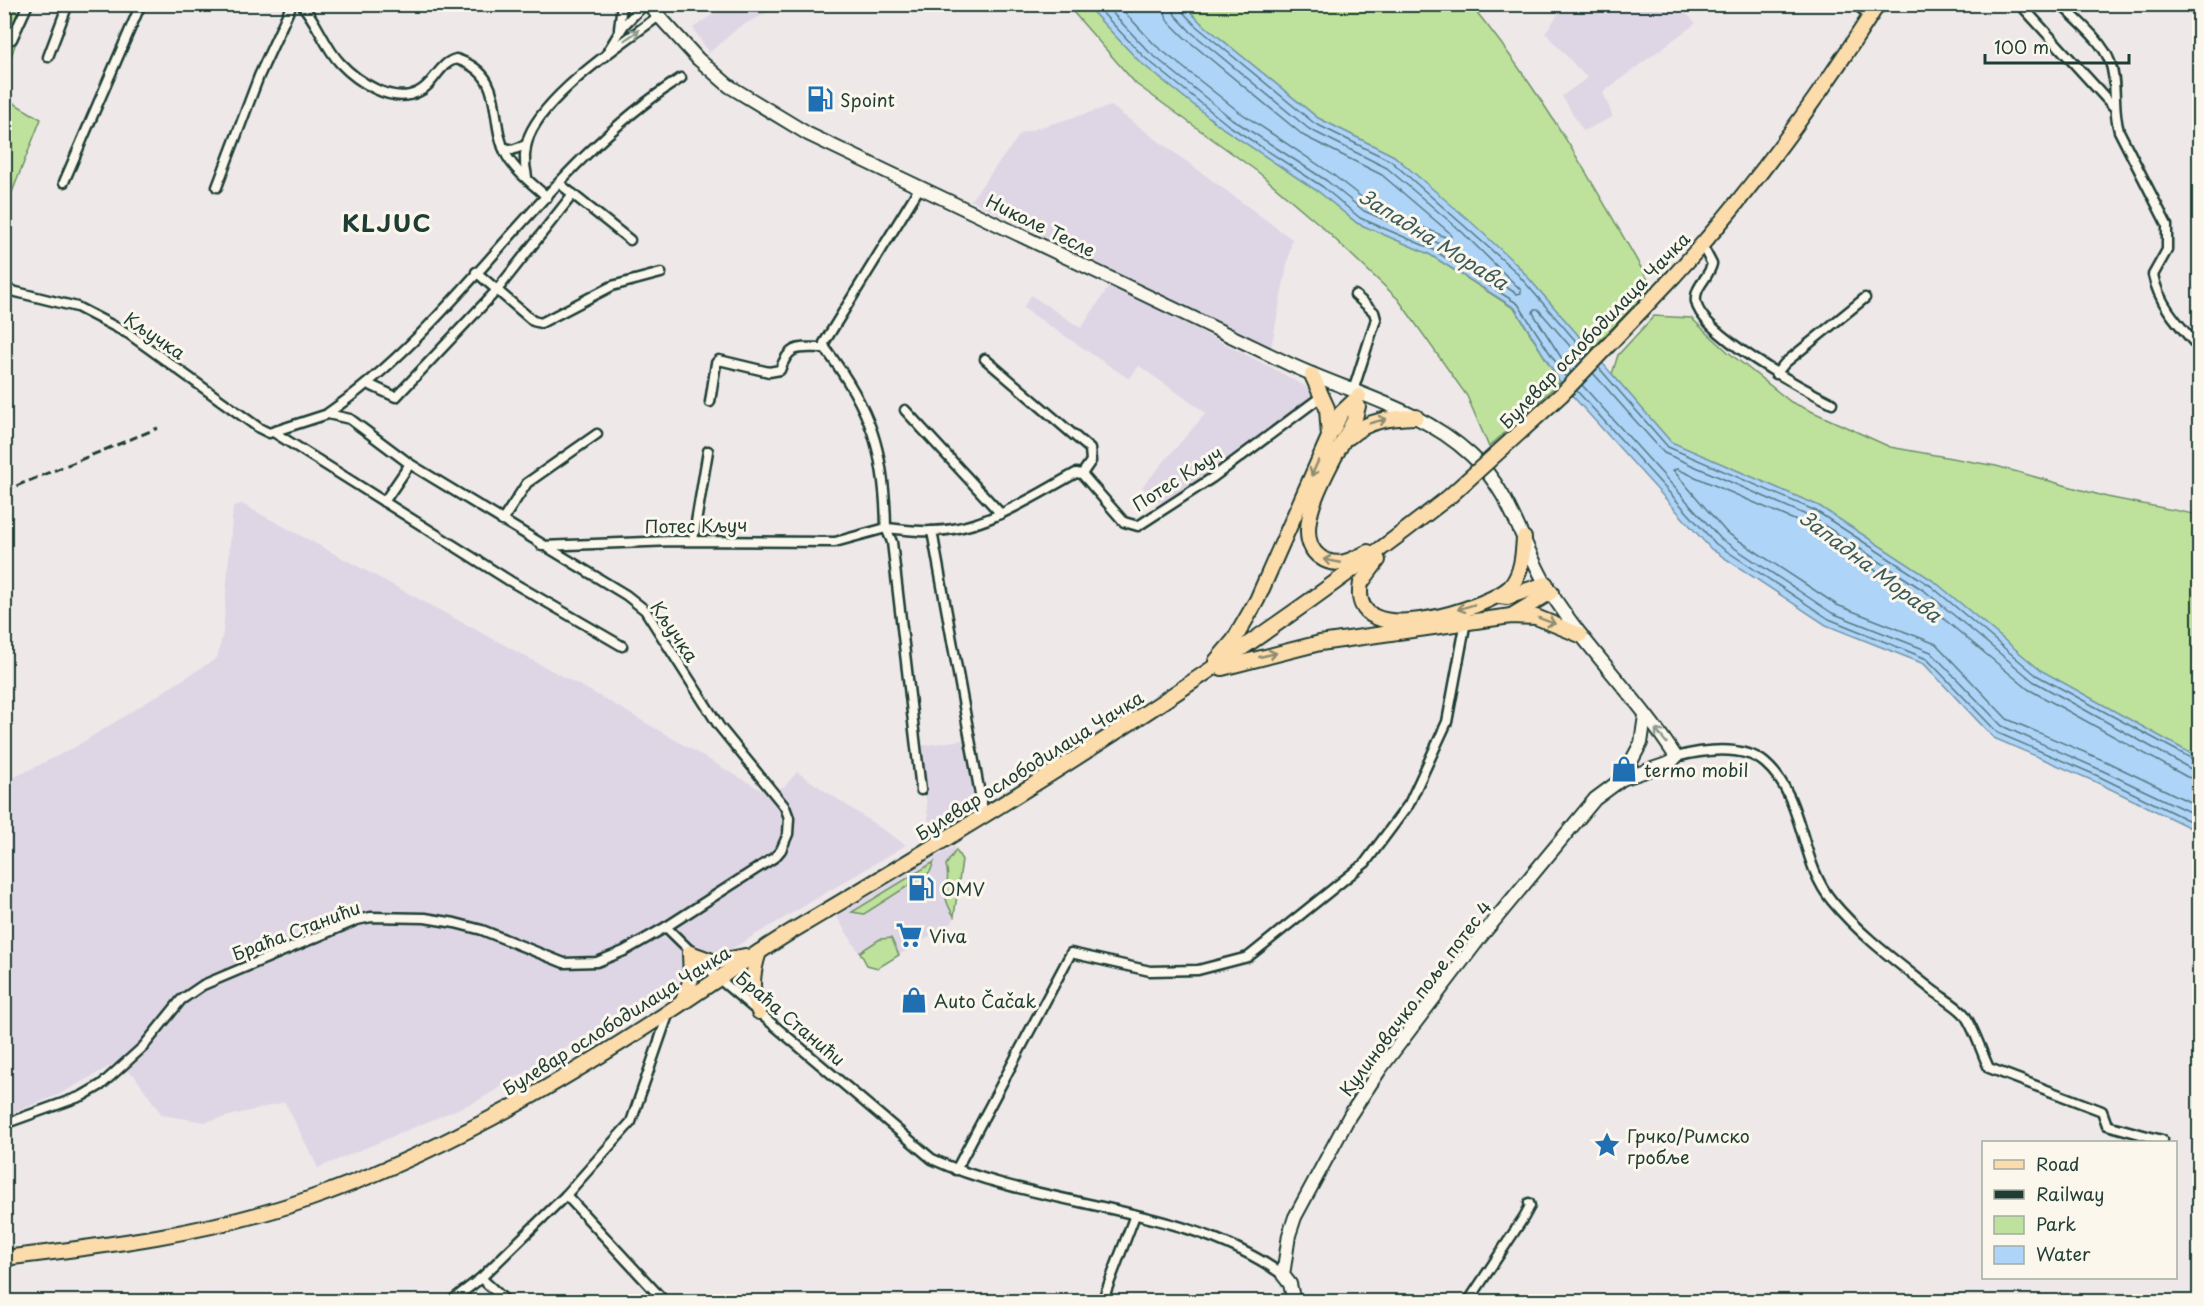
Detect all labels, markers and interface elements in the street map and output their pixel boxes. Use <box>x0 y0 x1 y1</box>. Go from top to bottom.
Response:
scale bar <box>1985 27 2129 65</box>
one-way arrow <box>624 29 640 41</box>
text: 100 m <box>1994 33 2049 60</box>
fuel station icon: Spoint <box>805 84 835 114</box>
place label: Spoint <box>840 86 895 113</box>
water label: Западна Морава <box>1354 181 1515 298</box>
street label: Николе Тесле <box>982 187 1100 263</box>
district label: KLJUC <box>342 204 432 240</box>
street label: Булевар ослободилаца Чачка <box>1492 225 1696 435</box>
street label: Кључка <box>119 305 192 366</box>
one-way arrow <box>1368 415 1387 426</box>
street label: Потес Кључ <box>1127 439 1227 517</box>
one-way arrow <box>1309 459 1321 477</box>
water label: Западна Морава <box>1794 503 1949 630</box>
street label: Потес Кључ <box>644 511 748 539</box>
one-way arrow <box>1323 555 1342 566</box>
street label: Кључка <box>645 595 706 668</box>
one-way arrow <box>1457 602 1476 613</box>
one-way arrow <box>1537 616 1556 627</box>
one-way arrow <box>1258 648 1277 660</box>
street label: Булевар ослободилаца Чачка <box>910 683 1149 847</box>
one-way arrow <box>1654 729 1668 744</box>
shop icon: termo mobil <box>1609 754 1639 784</box>
place label: termo mobil <box>1644 756 1748 783</box>
fuel station icon: OMV <box>906 873 936 903</box>
place label: OMV <box>941 875 985 902</box>
street label: Браћа Станићи <box>228 893 364 967</box>
street label: Кулиновачко поље потес 4 <box>1333 895 1497 1101</box>
supermarket icon: Viva <box>894 920 924 950</box>
place label: Viva <box>929 922 967 949</box>
street label: Булевар ослободилаца Чачка <box>497 938 736 1102</box>
street label: Браћа Станићи <box>730 964 852 1072</box>
shop icon: Auto Čačak <box>899 985 929 1015</box>
place label: Auto Čačak <box>934 987 1036 1014</box>
place label: Грчко/Римско гробље <box>1627 1122 1750 1170</box>
place icon: Грчко/Римско гробље <box>1592 1130 1622 1160</box>
legend <box>1982 1141 2177 1279</box>
text: Road <box>2036 1150 2080 1177</box>
text: Railway <box>2036 1180 2104 1207</box>
text: Park <box>2036 1210 2076 1237</box>
text: Water <box>2036 1240 2091 1267</box>

